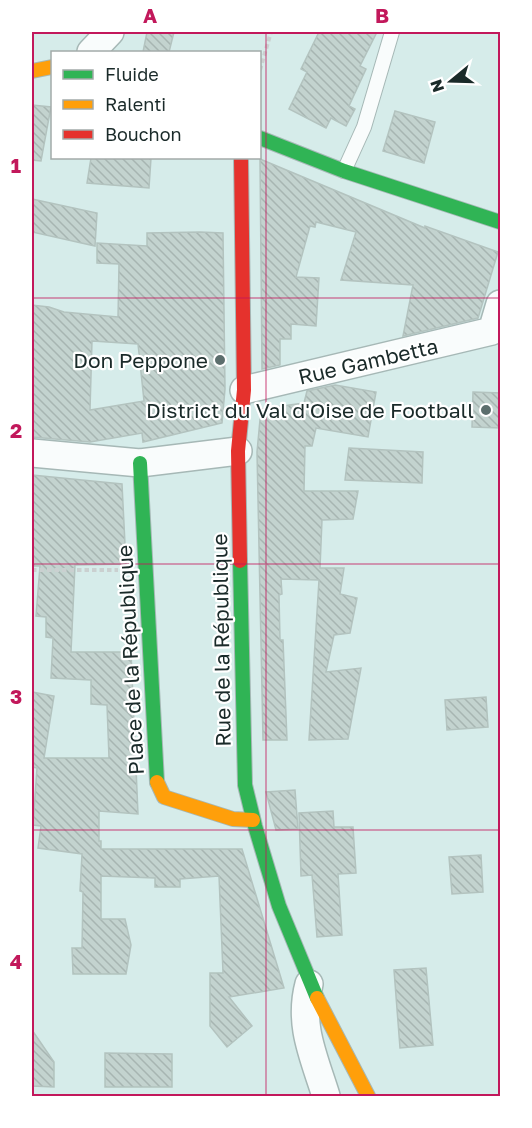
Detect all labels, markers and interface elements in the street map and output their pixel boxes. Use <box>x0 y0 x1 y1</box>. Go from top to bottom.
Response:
text: A <box>143 3 157 27</box>
text: B <box>375 3 389 27</box>
legend <box>51 51 261 159</box>
north arrow <box>421 51 481 111</box>
text: Fluide <box>105 63 159 85</box>
text: N <box>425 77 448 95</box>
text: Ralenti <box>105 93 166 115</box>
text: Bouchon <box>105 123 182 145</box>
text: 1 <box>11 153 21 177</box>
street label: Rue Gambetta <box>295 332 441 390</box>
place label: Don Peppone <box>73 347 208 373</box>
marker: Don Peppone <box>213 353 227 367</box>
place label: District du Val d'Oise de Football <box>146 397 474 423</box>
marker: District du Val d'Oise de Football <box>479 403 493 417</box>
text: 2 <box>10 418 22 442</box>
street label: Rue de la République <box>206 533 236 747</box>
street label: Place de la République <box>111 544 149 776</box>
text: 3 <box>10 684 22 708</box>
text: 4 <box>10 949 22 973</box>

